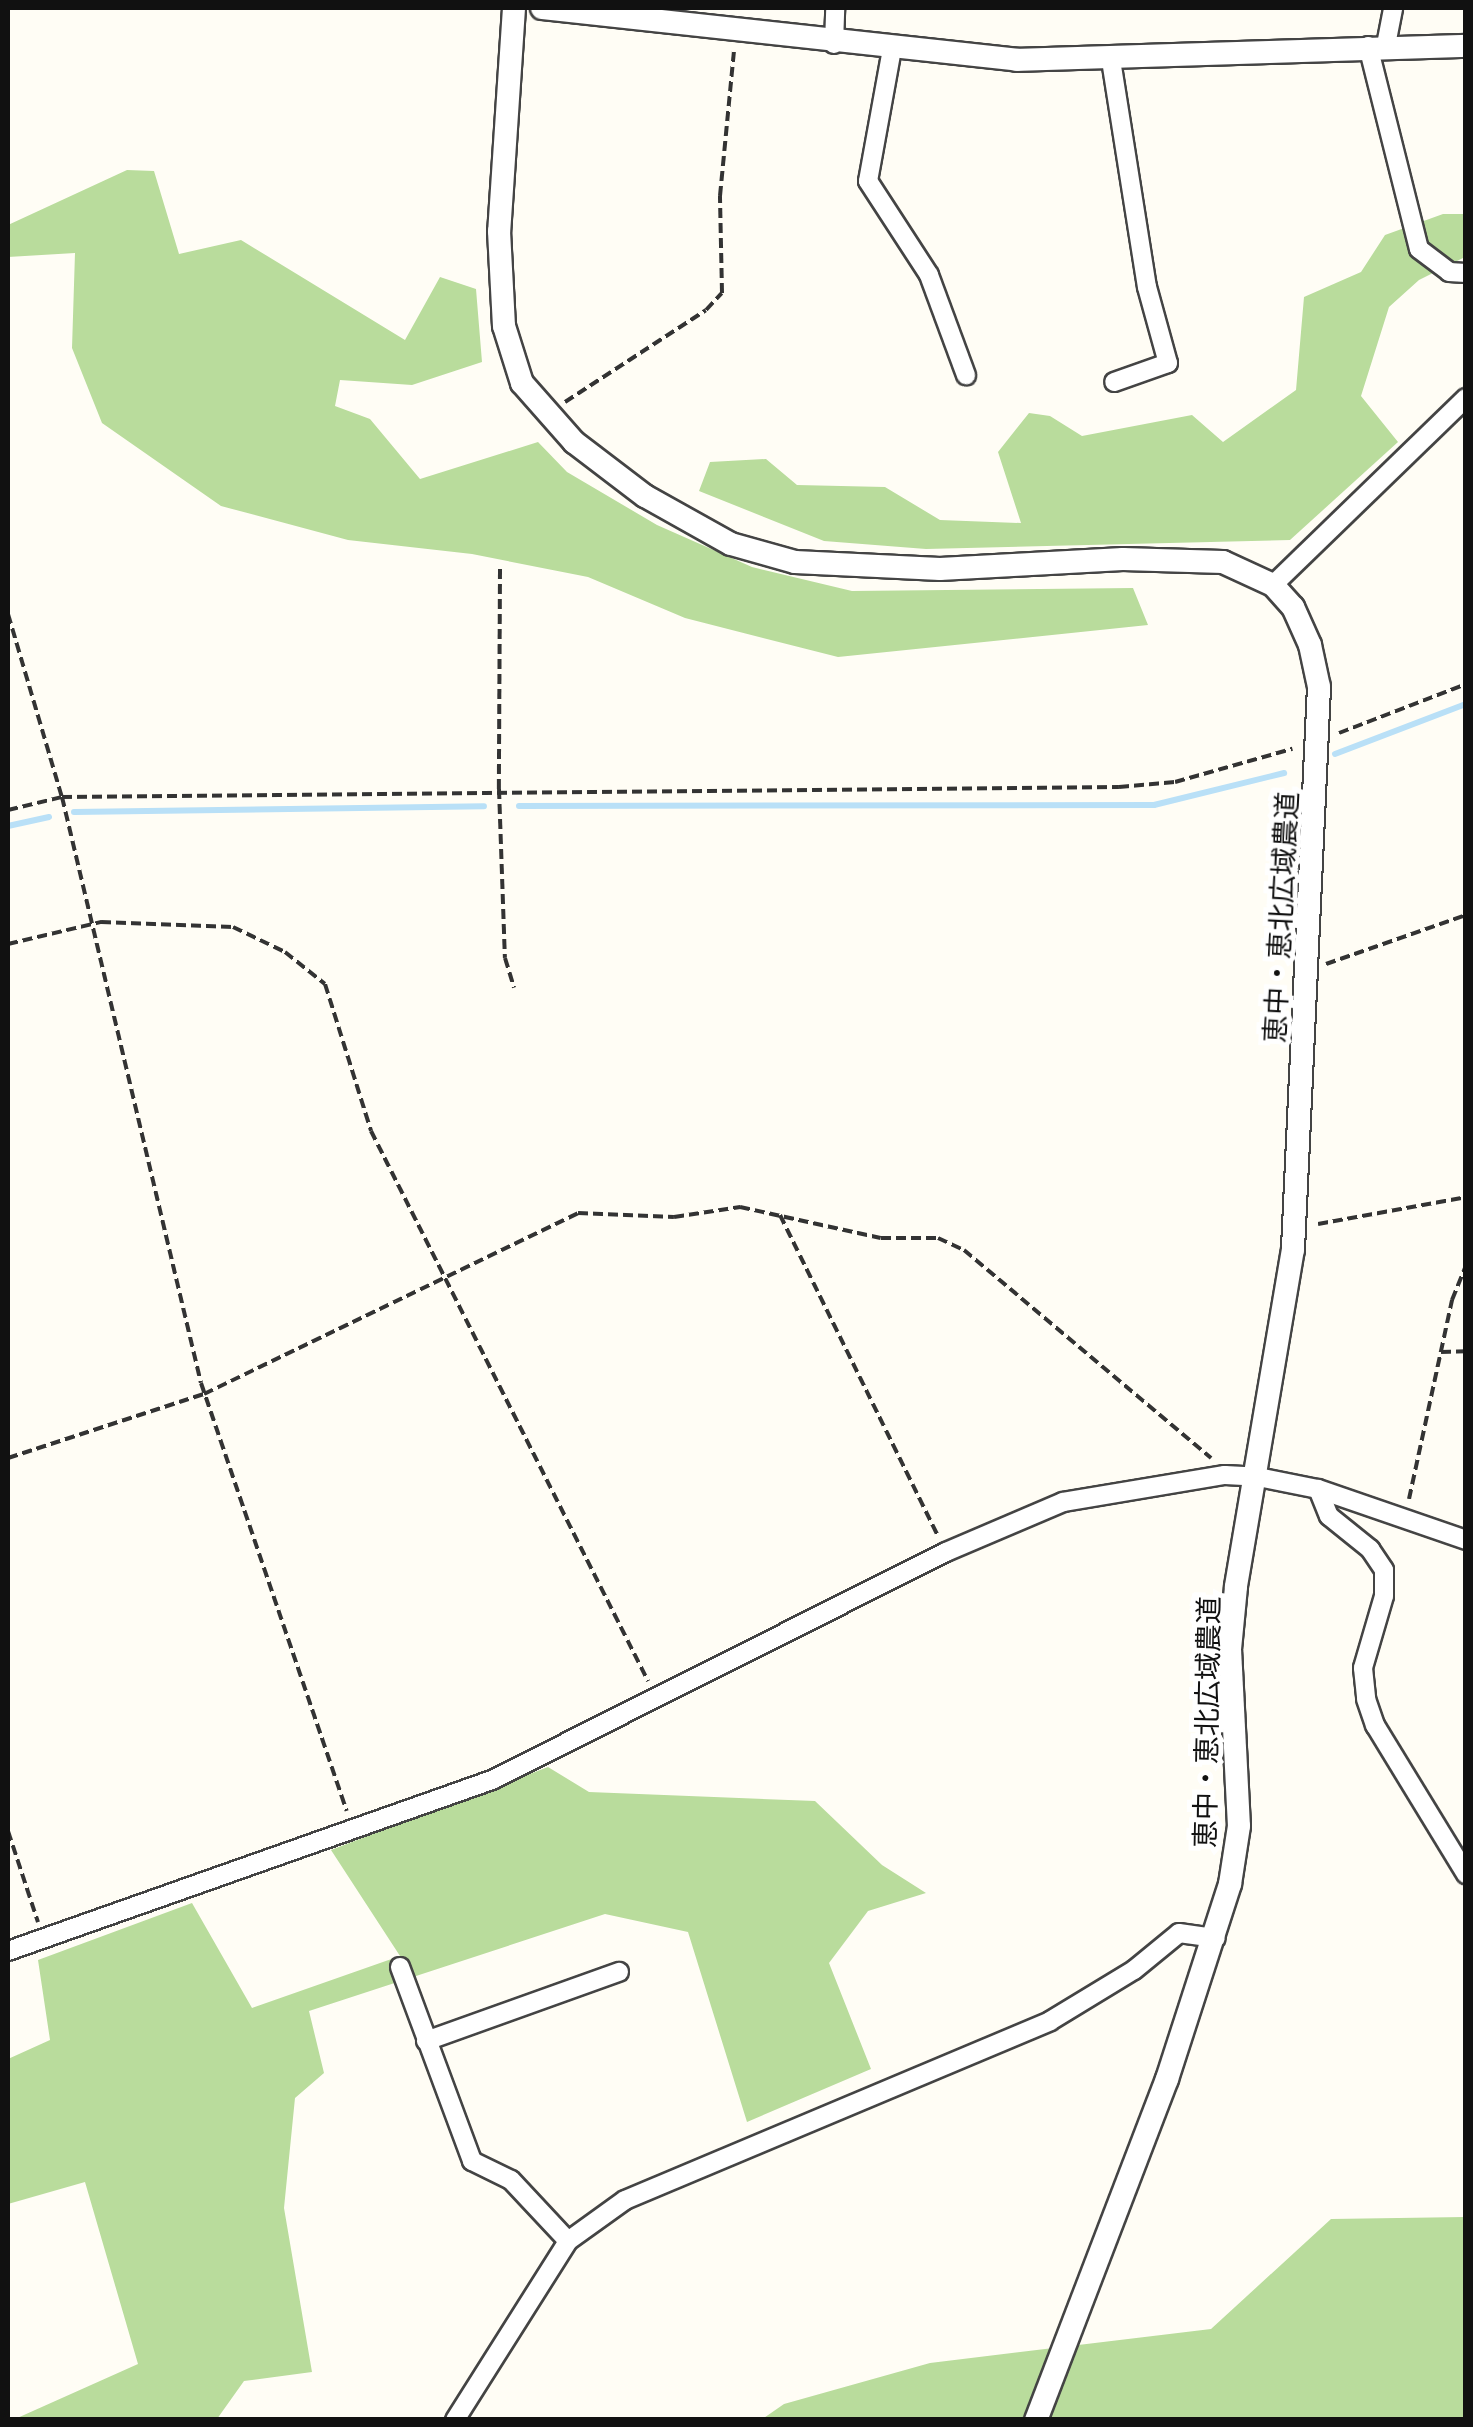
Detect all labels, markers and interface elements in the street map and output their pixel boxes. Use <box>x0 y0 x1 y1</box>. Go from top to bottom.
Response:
street label: 恵中・恵北広域農道 <box>1256 790 1302 1044</box>
street label: 恵中・恵北広域農道 <box>1186 1596 1224 1848</box>

